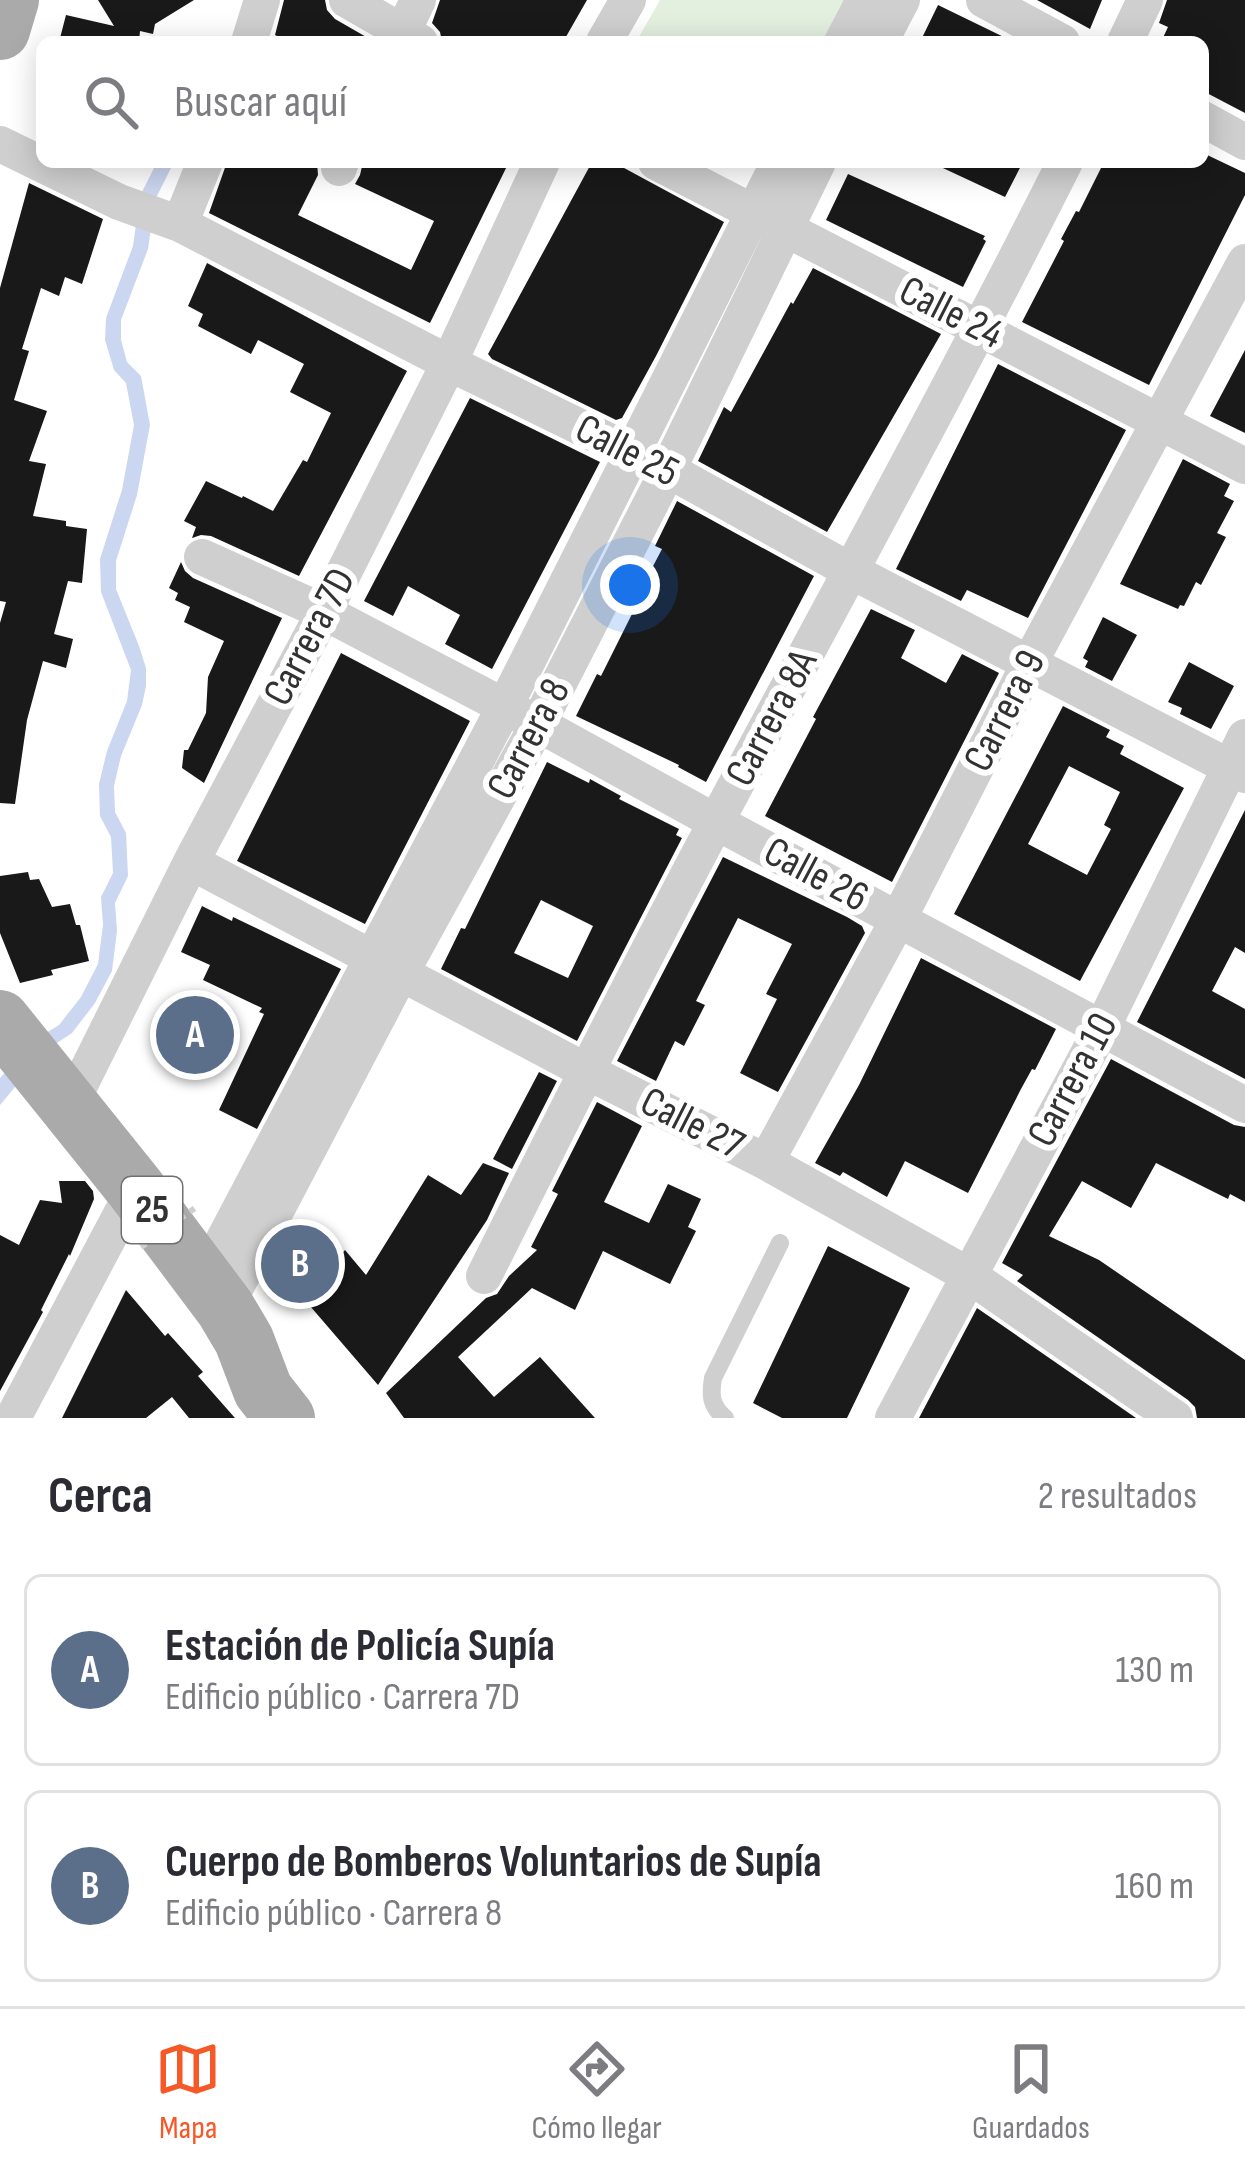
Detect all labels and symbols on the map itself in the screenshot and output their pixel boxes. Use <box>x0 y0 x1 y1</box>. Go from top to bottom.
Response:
street label: Calle 24 <box>891 265 1011 361</box>
street label: Calle 25 <box>567 403 687 499</box>
your location <box>600 555 660 615</box>
street label: Carrera 7D <box>253 560 367 714</box>
street label: Carrera 8A <box>715 640 829 795</box>
street label: Carrera 9 <box>953 642 1057 780</box>
street label: Carrera 8 <box>476 670 582 808</box>
street label: Calle 26 <box>755 826 877 924</box>
pin: A <box>156 990 234 1080</box>
street label: Carrera 10 <box>1017 1005 1129 1155</box>
street label: Calle 27 <box>632 1076 752 1172</box>
road number: 25 <box>122 1177 182 1243</box>
pin: B <box>261 1219 339 1309</box>

